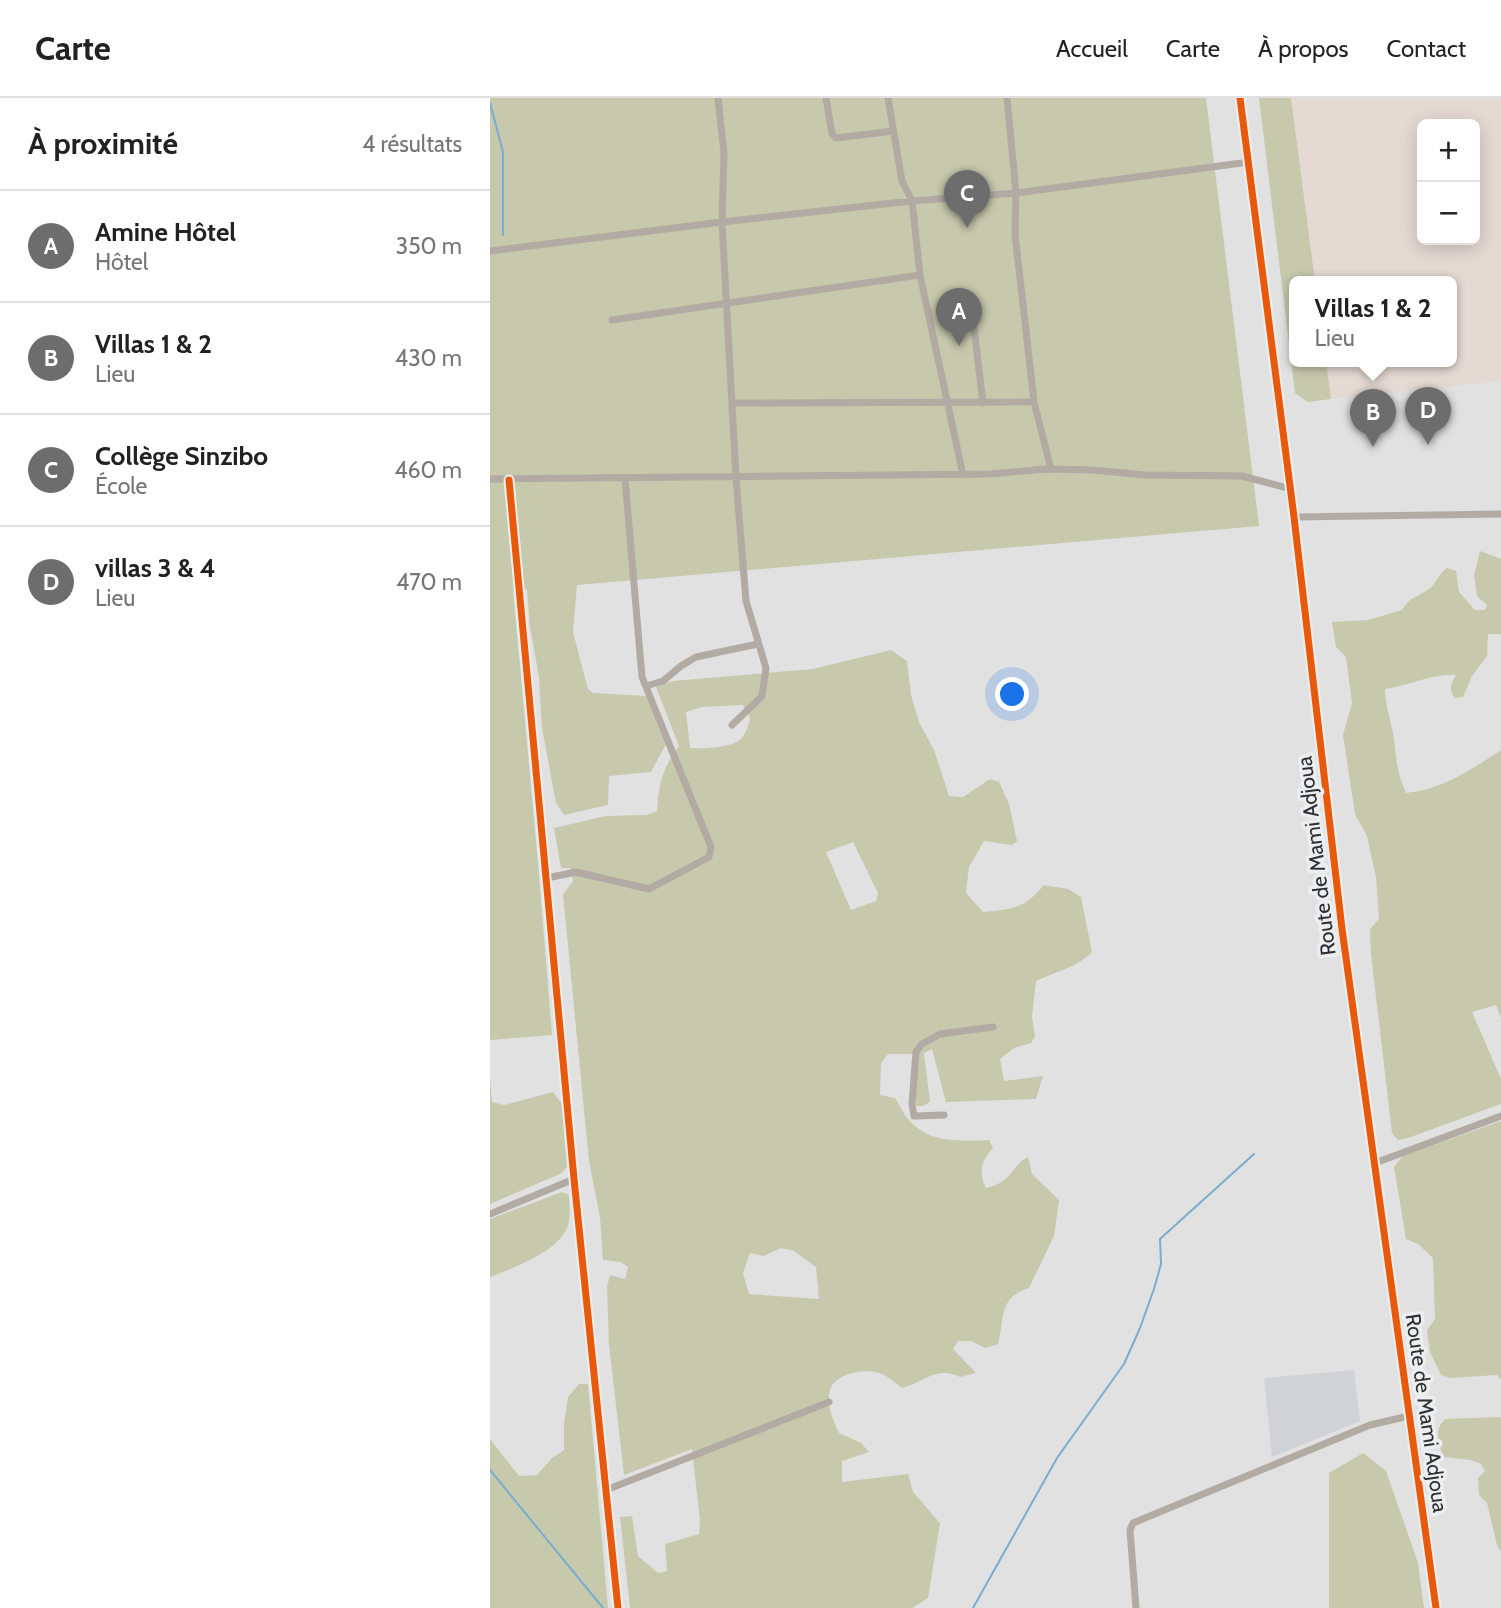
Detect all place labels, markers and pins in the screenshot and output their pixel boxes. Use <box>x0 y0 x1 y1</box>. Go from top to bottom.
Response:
pin: C <box>944 170 990 228</box>
pin: A <box>936 288 982 346</box>
pin: D <box>1405 387 1451 445</box>
pin: B <box>1350 389 1396 447</box>

